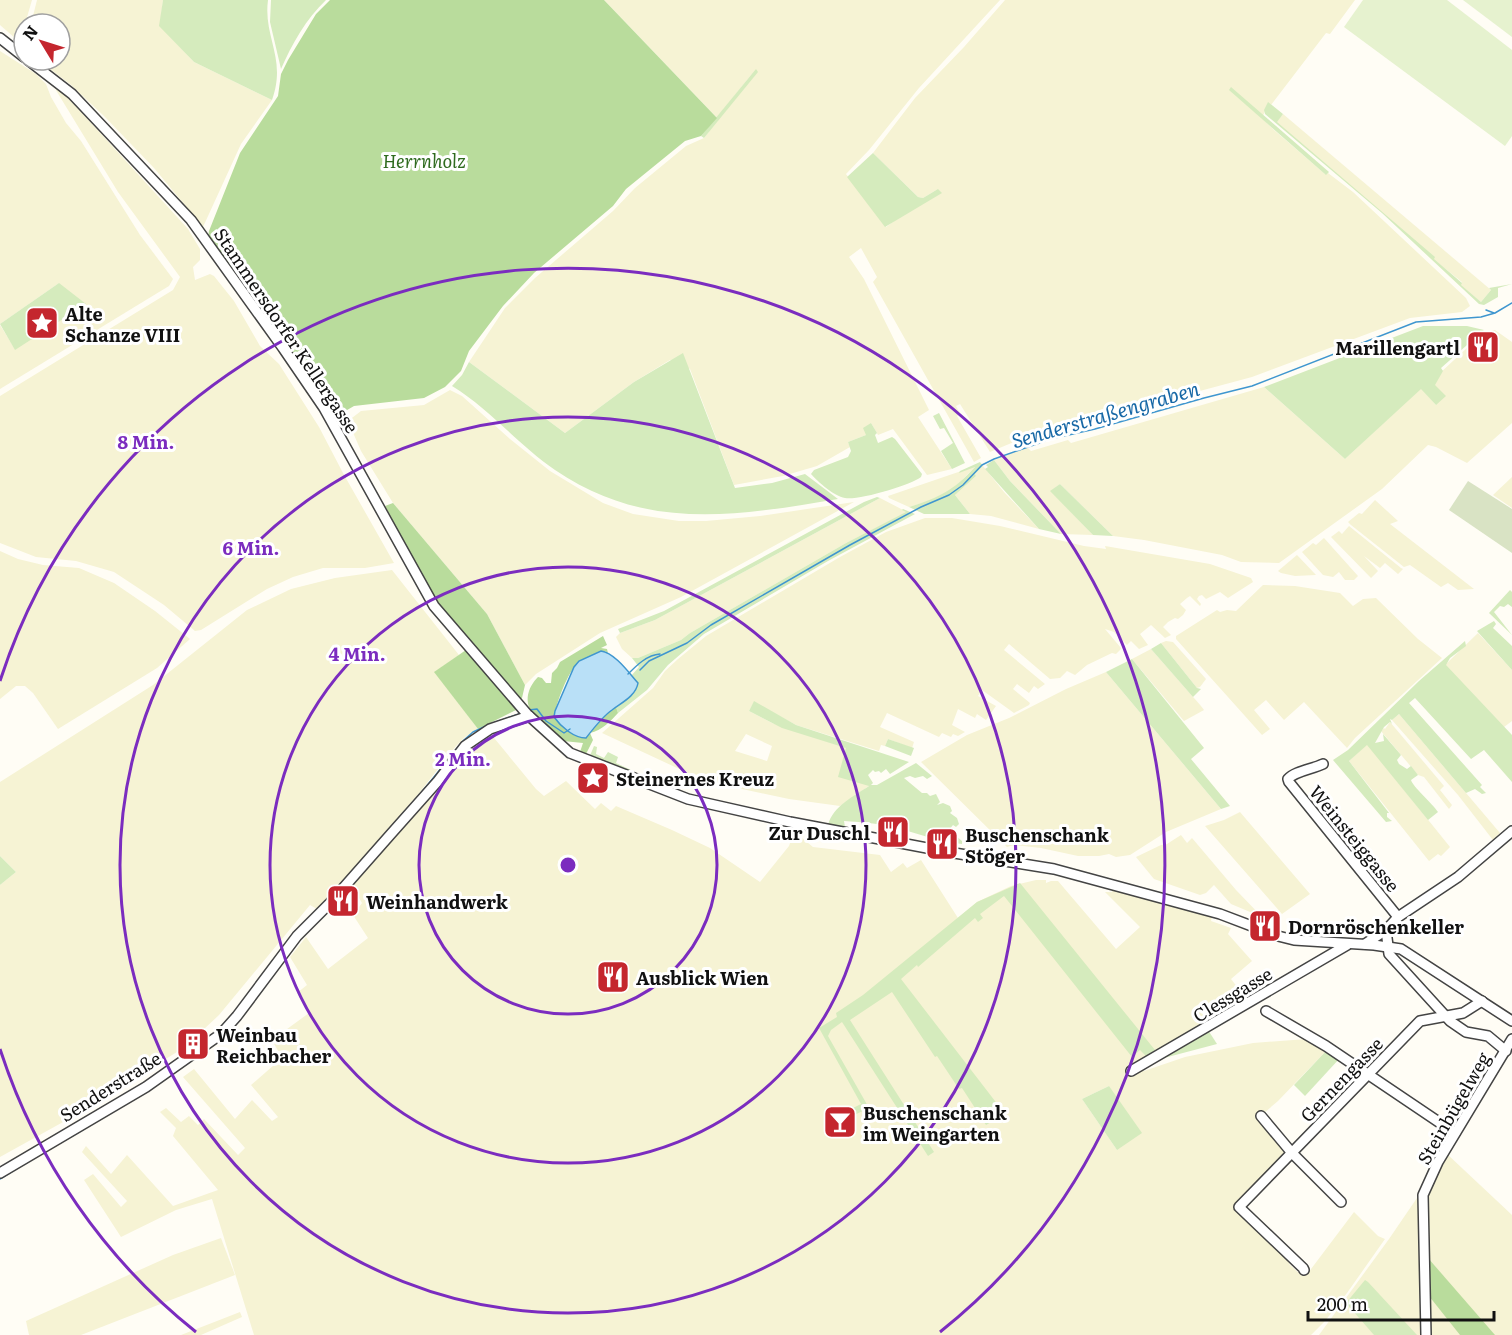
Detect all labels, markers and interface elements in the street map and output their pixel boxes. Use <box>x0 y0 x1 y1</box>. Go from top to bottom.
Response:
north arrow <box>12 12 72 72</box>
text: N <box>16 19 43 45</box>
park label: Herrnholz <box>382 147 466 174</box>
street label: Stammersdorfer Kellergasse <box>208 222 366 438</box>
place label: Alte Schanze VIII <box>65 300 180 348</box>
place icon: Alte Schanze VIII <box>24 305 60 341</box>
restaurant icon: Marillengartl <box>1465 329 1501 365</box>
place label: Marillengartl <box>1335 334 1460 361</box>
water label: Senderstraßengraben <box>1008 372 1203 454</box>
text: 8 Min. <box>118 428 174 455</box>
text: 6 Min. <box>223 534 279 561</box>
text: 4 Min. <box>328 640 386 667</box>
text: 2 Min. <box>435 745 491 772</box>
place icon: Steinernes Kreuz <box>575 760 611 796</box>
place label: Steinernes Kreuz <box>616 765 774 792</box>
street label: Weinsteiggasse <box>1303 779 1407 897</box>
restaurant icon: Zur Duschl <box>875 814 911 850</box>
place label: Zur Duschl <box>769 819 870 846</box>
place label: Buschenschank Stöger <box>965 821 1110 869</box>
restaurant icon: Buschenschank Stöger <box>924 826 960 862</box>
centre of rings <box>558 855 578 875</box>
restaurant icon: Weinhandwerk <box>325 883 361 919</box>
place label: Weinhandwerk <box>366 888 509 915</box>
restaurant icon: Dornröschenkeller <box>1247 908 1283 944</box>
place label: Dornröschenkeller <box>1288 913 1464 940</box>
restaurant icon: Ausblick Wien <box>595 959 631 995</box>
street label: Clessgasse <box>1187 960 1277 1028</box>
place label: Ausblick Wien <box>636 964 769 991</box>
place label: Weinbau Reichbacher <box>216 1021 331 1069</box>
building icon: Weinbau Reichbacher <box>175 1026 211 1062</box>
street label: Gernengasse <box>1293 1030 1389 1128</box>
street label: Senderstraße <box>54 1044 166 1128</box>
street label: Steinbügelweg <box>1410 1046 1497 1169</box>
place label: Buschenschank im Weingarten <box>863 1099 1008 1147</box>
bar icon: Buschenschank im Weingarten <box>822 1104 858 1140</box>
scale bar <box>1308 1284 1494 1322</box>
text: 200 m <box>1317 1290 1368 1317</box>

